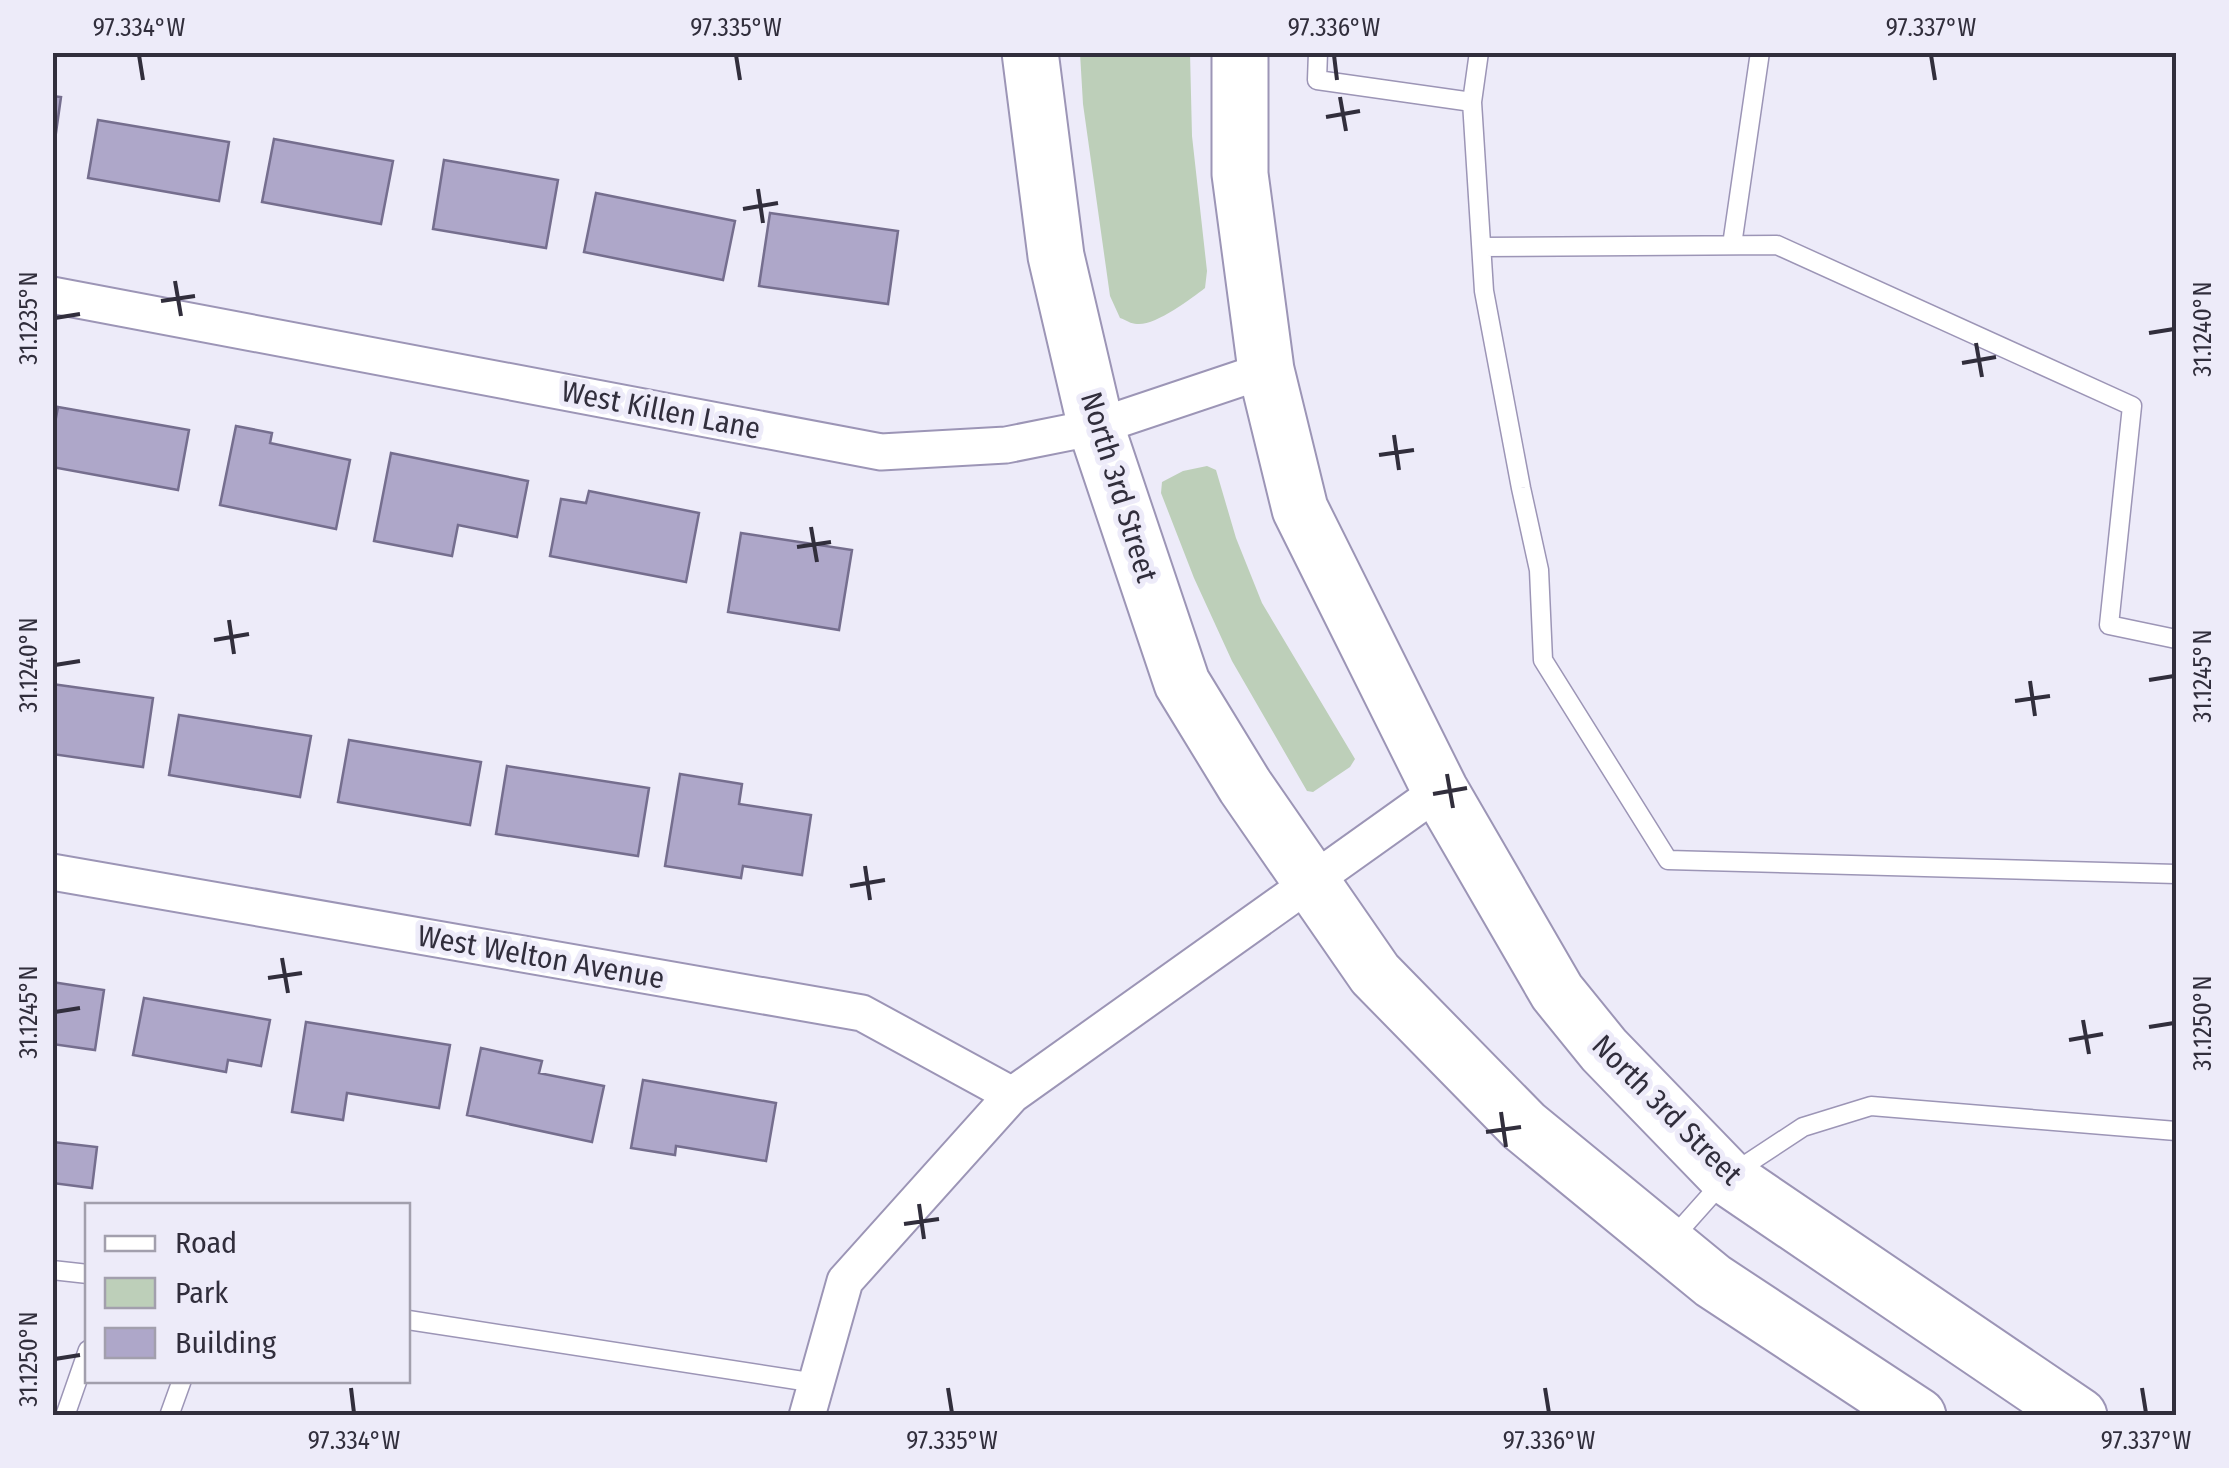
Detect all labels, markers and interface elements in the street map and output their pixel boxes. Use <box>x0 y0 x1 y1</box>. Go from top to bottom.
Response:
text: 97.334°W <box>93 13 185 43</box>
text: 97.335°W <box>690 13 782 43</box>
text: 97.336°W <box>1288 13 1381 43</box>
text: 97.337°W <box>1886 13 1977 43</box>
text: 31.1235°N <box>14 271 44 365</box>
text: 31.1240°N <box>2188 281 2218 377</box>
street label: West Killen Lane <box>558 373 764 447</box>
street label: North 3rd Street <box>1073 387 1165 587</box>
text: 31.1240°N <box>14 617 44 713</box>
text: 31.1245°N <box>2188 629 2218 723</box>
street label: West Welton Avenue <box>415 918 667 996</box>
text: 31.1245°N <box>14 965 44 1059</box>
text: 31.1250°N <box>2188 975 2218 1071</box>
street label: North 3rd Street <box>1585 1028 1750 1193</box>
legend <box>85 1203 410 1383</box>
text: Road <box>175 1225 237 1261</box>
text: Park <box>175 1275 228 1311</box>
text: 31.1250°N <box>14 1311 44 1407</box>
text: Building <box>175 1325 277 1361</box>
text: 97.334°W <box>308 1426 400 1456</box>
text: 97.335°W <box>906 1426 998 1456</box>
text: 97.336°W <box>1503 1426 1596 1456</box>
text: 97.337°W <box>2101 1426 2192 1456</box>

